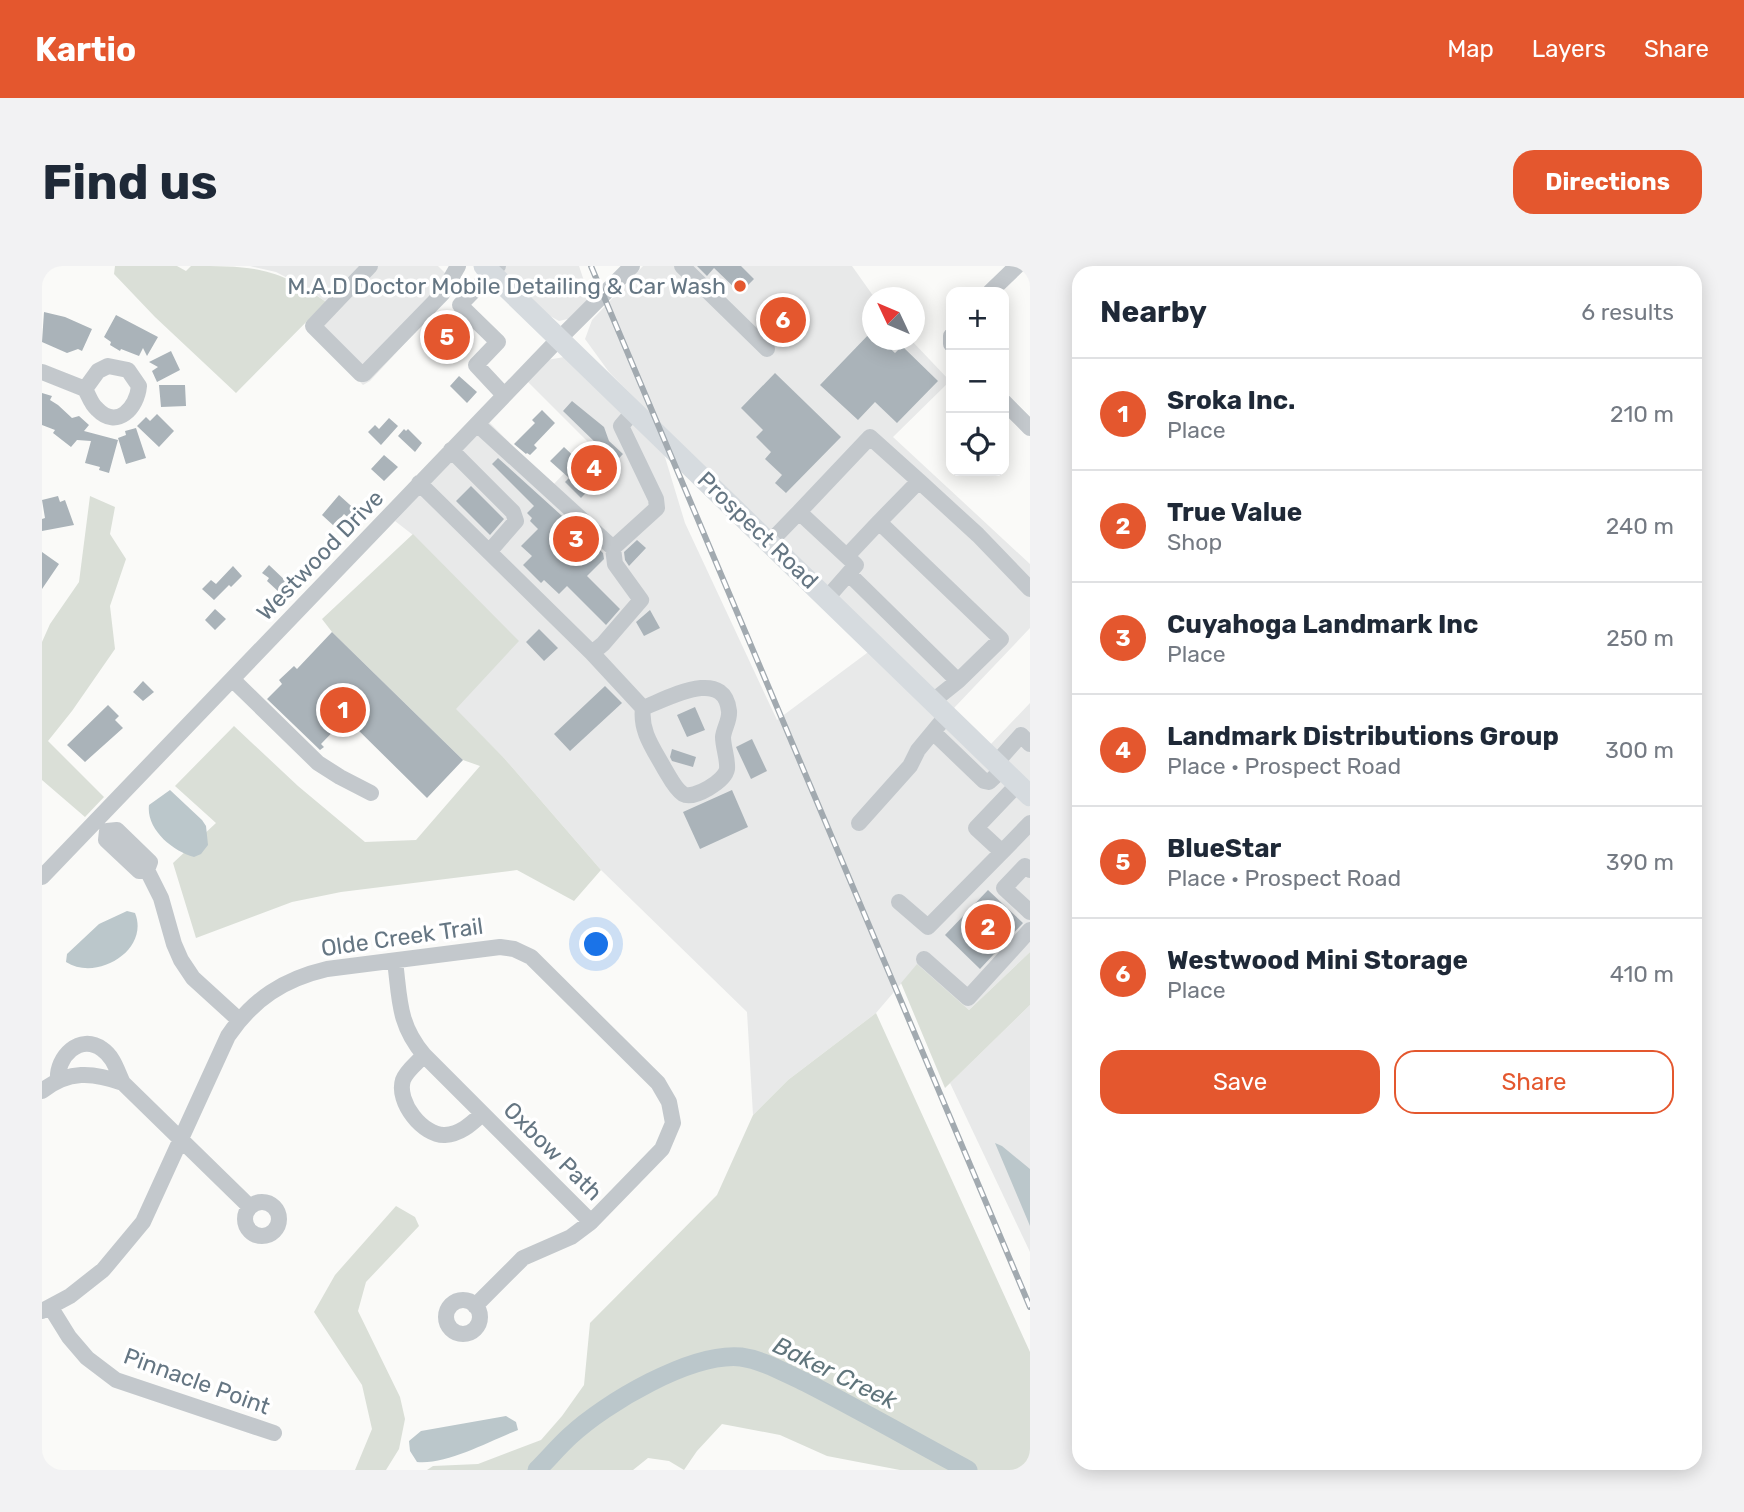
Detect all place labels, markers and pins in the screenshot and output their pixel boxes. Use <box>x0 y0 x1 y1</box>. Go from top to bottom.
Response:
place label: M.A.D Doctor Mobile Detailing & Car Wash <box>287 272 726 300</box>
marker: M.A.D Doctor Mobile Detailing & Car Wash <box>732 278 748 294</box>
pin: 6 <box>760 294 806 346</box>
pin: 5 <box>424 311 470 363</box>
pin: 4 <box>571 442 617 494</box>
pin: 3 <box>553 513 599 565</box>
pin: 1 <box>320 684 366 736</box>
pin: 2 <box>965 901 1011 953</box>

